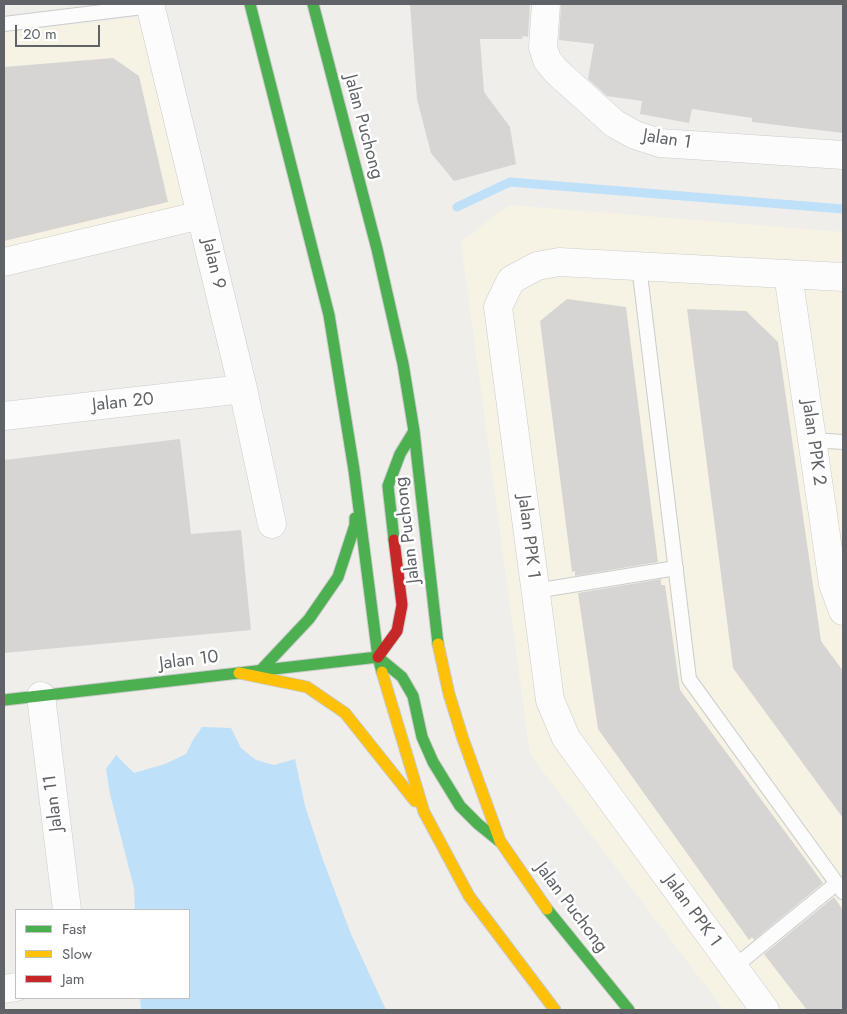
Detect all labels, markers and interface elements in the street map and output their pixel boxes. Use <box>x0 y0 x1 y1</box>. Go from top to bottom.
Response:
scale bar <box>18 15 102 47</box>
text: 20 m <box>23 23 57 45</box>
street label: Jalan Puchong <box>339 72 387 182</box>
street label: Jalan 1 <box>641 126 693 154</box>
street label: Jalan 9 <box>197 237 229 291</box>
street label: Jalan 20 <box>91 389 155 417</box>
street label: Jalan PPK 2 <box>796 399 830 487</box>
street label: Jalan Puchong <box>391 475 425 585</box>
street label: Jalan PPK 1 <box>512 494 544 580</box>
street label: Jalan 10 <box>158 647 220 675</box>
street label: Jalan 11 <box>40 773 68 833</box>
street label: Jalan Puchong <box>530 859 612 957</box>
street label: Jalan PPK 1 <box>659 871 725 951</box>
legend <box>15 909 190 999</box>
text: Fast <box>62 918 86 940</box>
text: Slow <box>62 943 92 965</box>
text: Jam <box>62 968 85 990</box>

